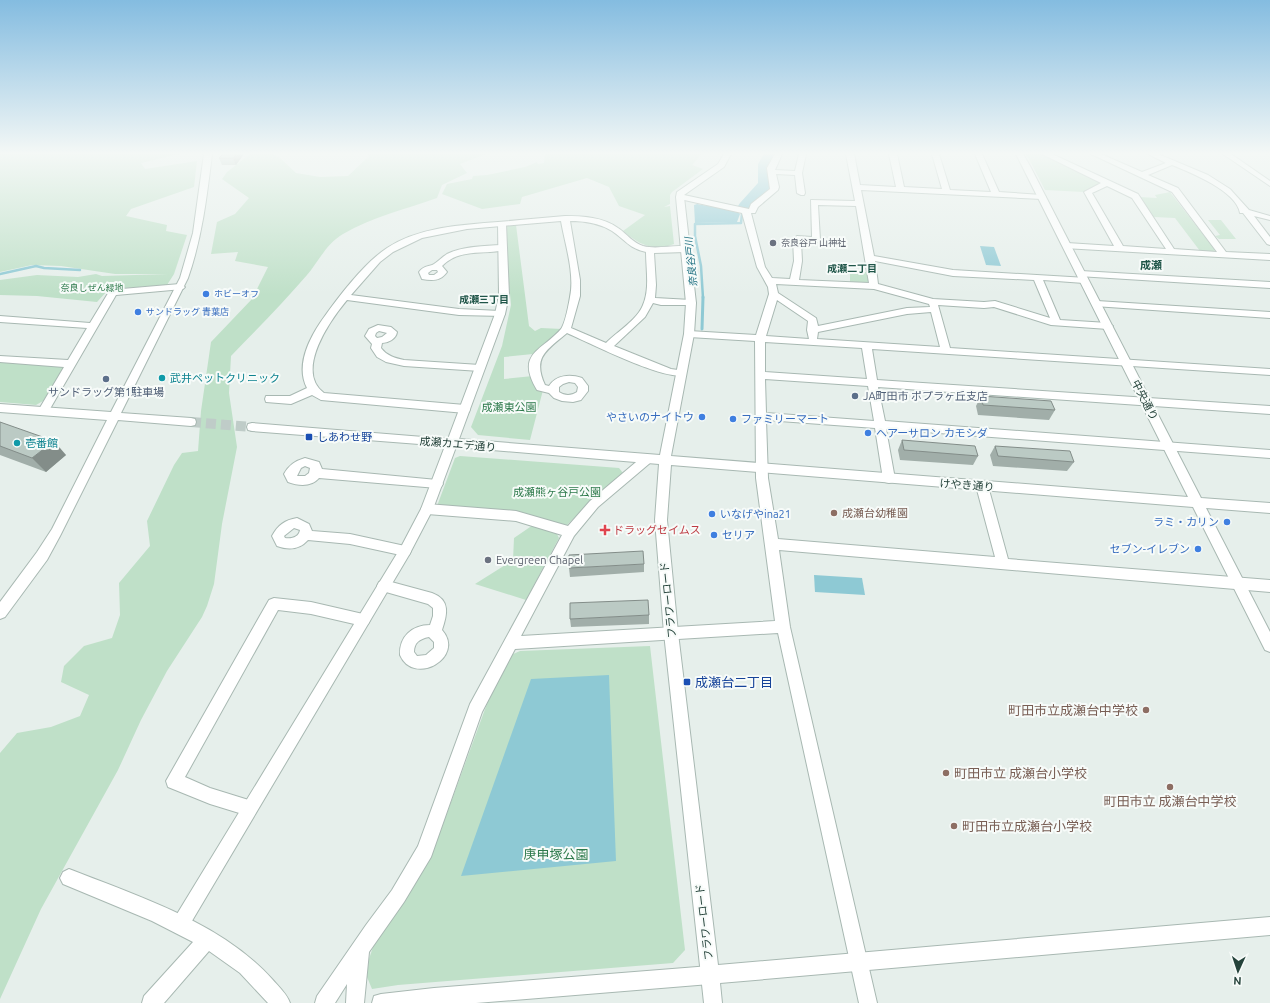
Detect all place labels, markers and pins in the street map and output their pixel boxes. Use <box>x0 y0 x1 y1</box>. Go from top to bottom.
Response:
marker: 奈良谷戸 山神社 <box>768 238 778 248</box>
place label: 奈良谷戸 山神社 <box>781 238 846 248</box>
marker: ホビーオフ <box>201 289 211 299</box>
place label: ホビーオフ <box>214 289 259 299</box>
marker: サンドラッグ 青葉店 <box>133 307 143 317</box>
place label: サンドラッグ 青葉店 <box>146 307 229 317</box>
place label: 武井ペットクリニック <box>170 372 280 384</box>
marker: 武井ペットクリニック <box>157 373 167 383</box>
marker: サンドラッグ第1駐車場 <box>101 374 111 384</box>
place label: サンドラッグ第1駐車場 <box>48 386 164 398</box>
place label: JA町田市 ポプラヶ丘支店 <box>863 390 988 402</box>
marker: JA町田市 ポプラヶ丘支店 <box>850 391 860 401</box>
place label: やさいのナイトウ <box>606 411 694 423</box>
marker: やさいのナイトウ <box>697 412 707 422</box>
place label: ファミリーマート <box>741 413 829 425</box>
marker: ファミリーマート <box>728 414 738 424</box>
place label: ヘアーサロン カモシダ <box>876 427 988 439</box>
marker: ヘアーサロン カモシダ <box>863 428 873 438</box>
place label: しあわせ野 <box>317 431 372 443</box>
marker: しあわせ野 <box>304 432 314 442</box>
place label: 壱番館 <box>25 437 58 449</box>
marker: 壱番館 <box>12 438 22 448</box>
place label: 成瀬台幼稚園 <box>842 507 908 519</box>
place label: いなげやina21 <box>720 508 791 520</box>
marker: 成瀬台幼稚園 <box>829 508 839 518</box>
marker: いなげやina21 <box>707 509 717 519</box>
place label: ラミ・カリン <box>1153 516 1219 528</box>
marker: ラミ・カリン <box>1222 517 1232 527</box>
place label: ドラッグセイムス <box>613 524 701 536</box>
marker: ドラッグセイムス <box>600 525 610 535</box>
place label: セリア <box>722 529 755 541</box>
marker: セリア <box>709 530 719 540</box>
place label: セブン-イレブン <box>1110 543 1190 555</box>
marker: セブン-イレブン <box>1193 544 1203 554</box>
place label: Evergreen Chapel <box>496 554 583 566</box>
marker: Evergreen Chapel <box>483 555 493 565</box>
place label: 成瀬台二丁目 <box>695 675 773 689</box>
marker: 成瀬台二丁目 <box>682 677 692 687</box>
place label: 町田市立成瀬台中学校 <box>1008 703 1138 717</box>
marker: 町田市立成瀬台中学校 <box>1141 705 1151 715</box>
place label: 町田市立 成瀬台小学校 <box>954 766 1087 780</box>
marker: 町田市立 成瀬台小学校 <box>941 768 951 778</box>
marker: 町田市立 成瀬台中学校 <box>1165 782 1175 792</box>
place label: 町田市立 成瀬台中学校 <box>1104 794 1236 808</box>
place label: 町田市立成瀬台小学校 <box>962 819 1092 833</box>
marker: 町田市立成瀬台小学校 <box>949 821 959 831</box>

